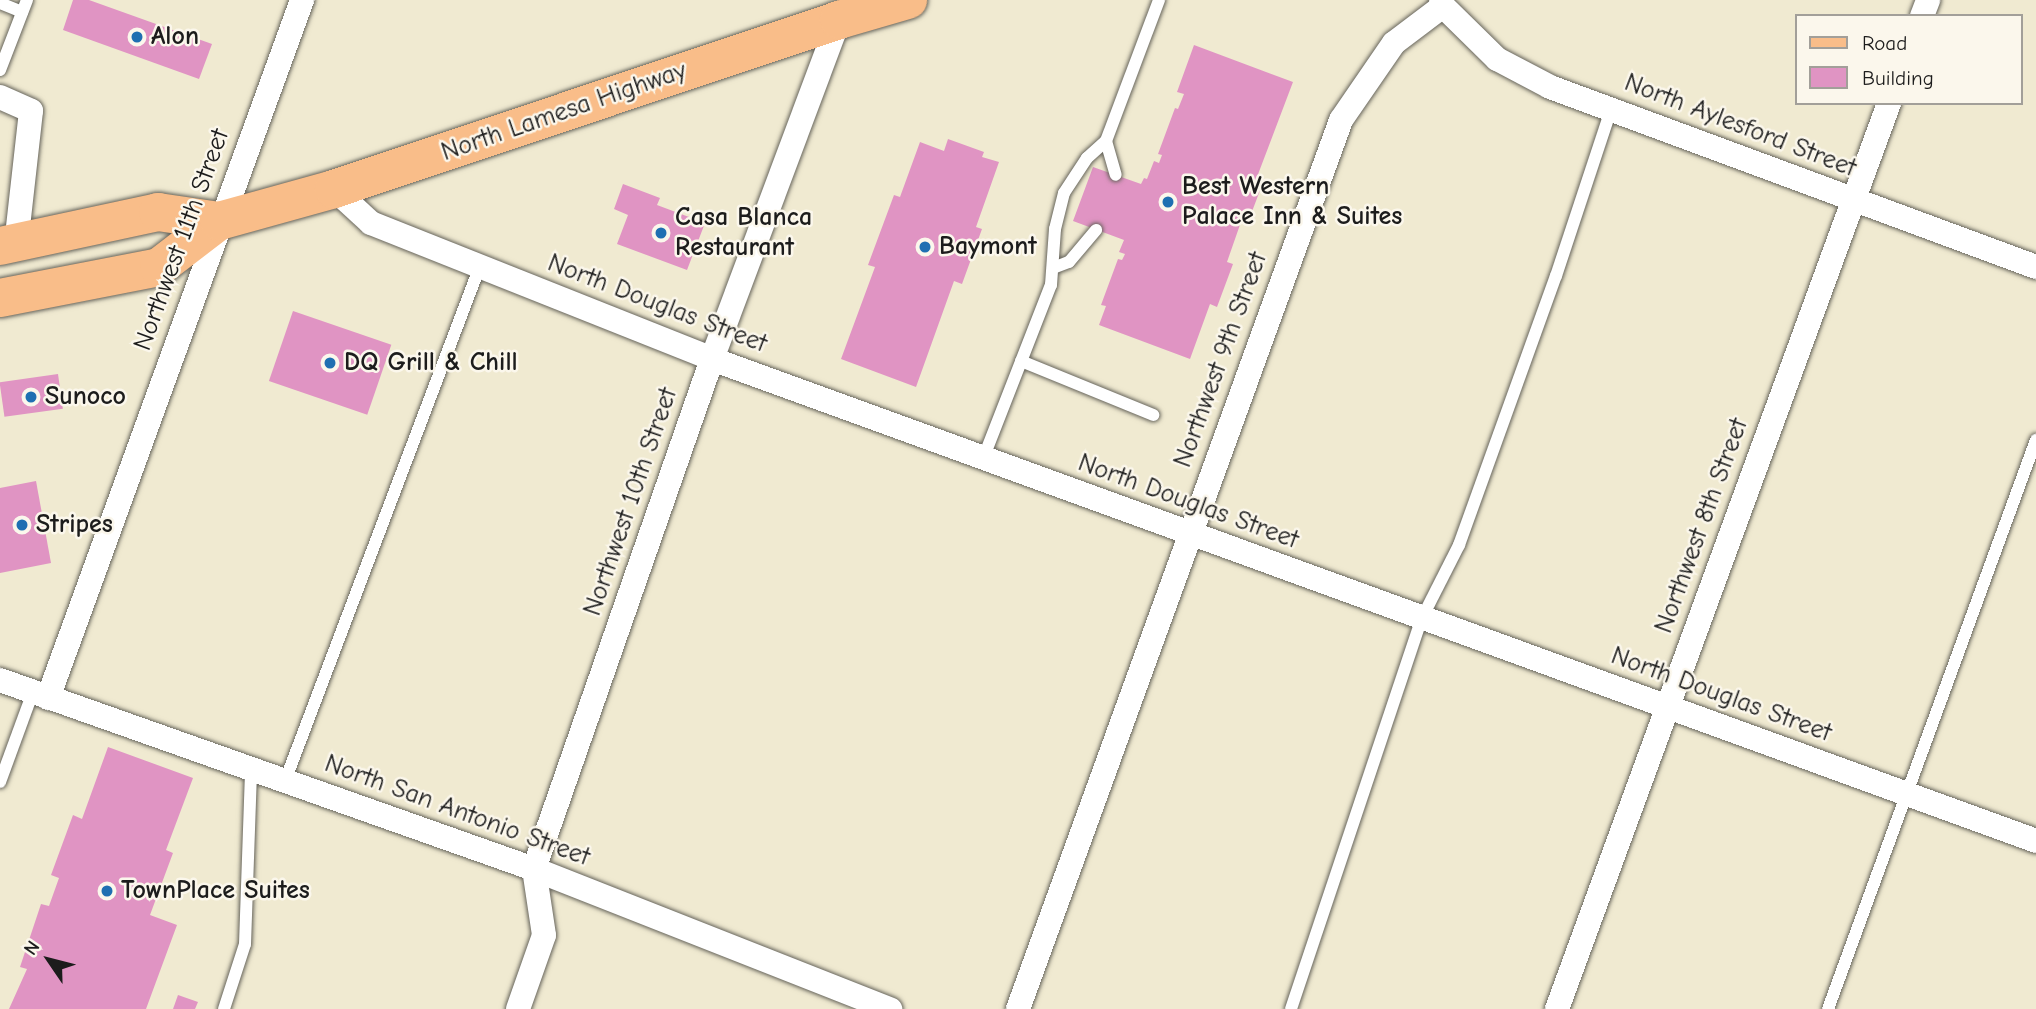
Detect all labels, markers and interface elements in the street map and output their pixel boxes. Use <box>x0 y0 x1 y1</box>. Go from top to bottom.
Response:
legend <box>1794 14 2022 105</box>
place label: Alon <box>151 21 199 53</box>
marker: Alon <box>129 29 145 45</box>
text: Road <box>1862 31 1907 55</box>
street label: North Lamesa Highway <box>437 55 691 169</box>
text: Building <box>1862 66 1934 90</box>
street label: North Aylesford Street <box>1620 67 1860 185</box>
street label: Northwest 11th Street <box>127 125 237 355</box>
place label: Best Western Palace Inn & Suites <box>1182 171 1402 232</box>
marker: Best Western Palace Inn & Suites <box>1160 194 1176 210</box>
place label: Casa Blanca Restaurant <box>675 202 812 264</box>
marker: Casa Blanca Restaurant <box>653 225 669 241</box>
place label: Baymont <box>939 231 1037 263</box>
marker: Baymont <box>917 239 933 255</box>
street label: North Douglas Street <box>543 248 771 360</box>
street label: Northwest 9th Street <box>1168 248 1274 472</box>
place label: DQ Grill & Chill <box>344 347 518 379</box>
marker: DQ Grill & Chill <box>322 355 338 371</box>
place label: Sunoco <box>45 381 126 413</box>
street label: Northwest 10th Street <box>577 384 685 620</box>
marker: Sunoco <box>23 389 39 405</box>
street label: Northwest 8th Street <box>1649 414 1755 638</box>
street label: North Douglas Street <box>1074 448 1302 556</box>
place label: Stripes <box>36 509 113 541</box>
marker: Stripes <box>14 517 30 533</box>
street label: North Douglas Street <box>1607 641 1835 749</box>
street label: North San Antonio Street <box>320 748 594 874</box>
place label: TownPlace Suites <box>121 875 310 907</box>
marker: TownPlace Suites <box>99 883 115 899</box>
north arrow <box>14 925 84 995</box>
text: N <box>19 937 44 959</box>

